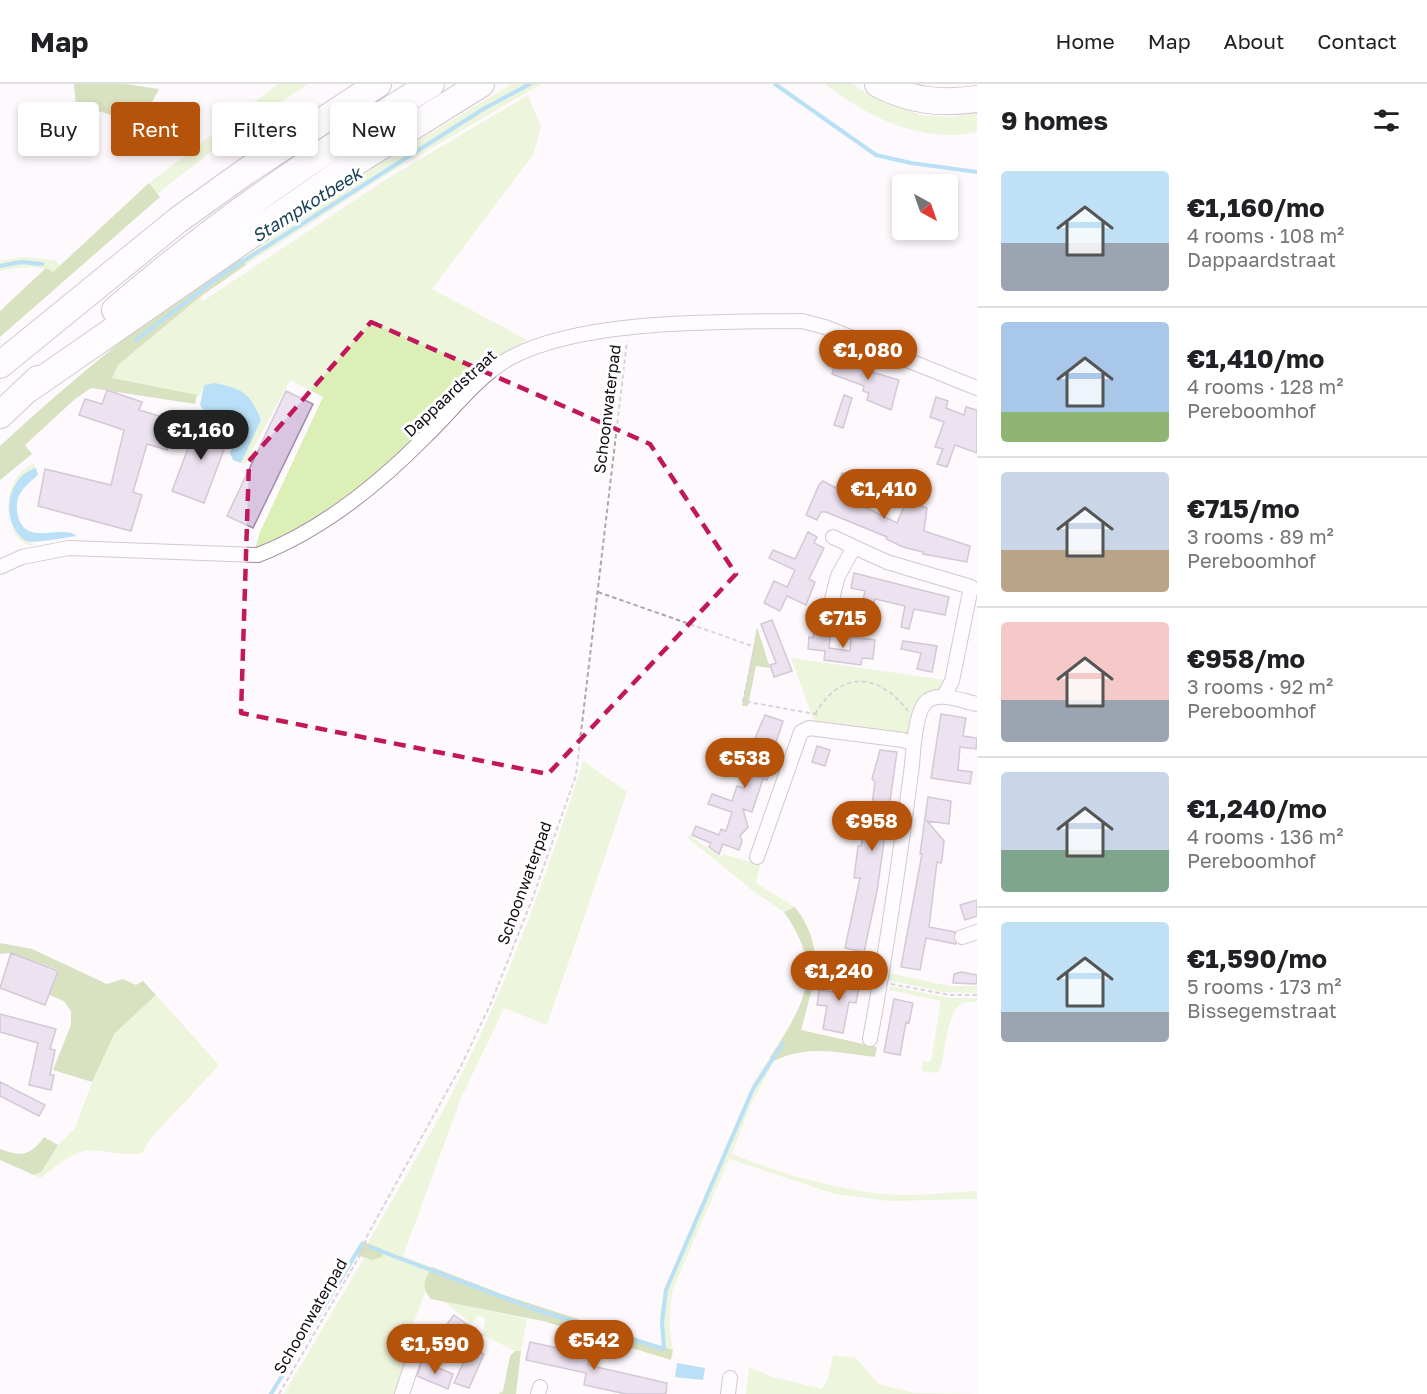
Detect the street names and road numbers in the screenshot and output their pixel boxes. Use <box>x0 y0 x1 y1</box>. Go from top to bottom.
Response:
street label: Schoonwaterpad <box>589 343 625 475</box>
street label: Dappaardstraat <box>400 345 500 441</box>
street label: Schoonwaterpad <box>492 819 556 947</box>
street label: Schoonwaterpad <box>269 1255 351 1377</box>

